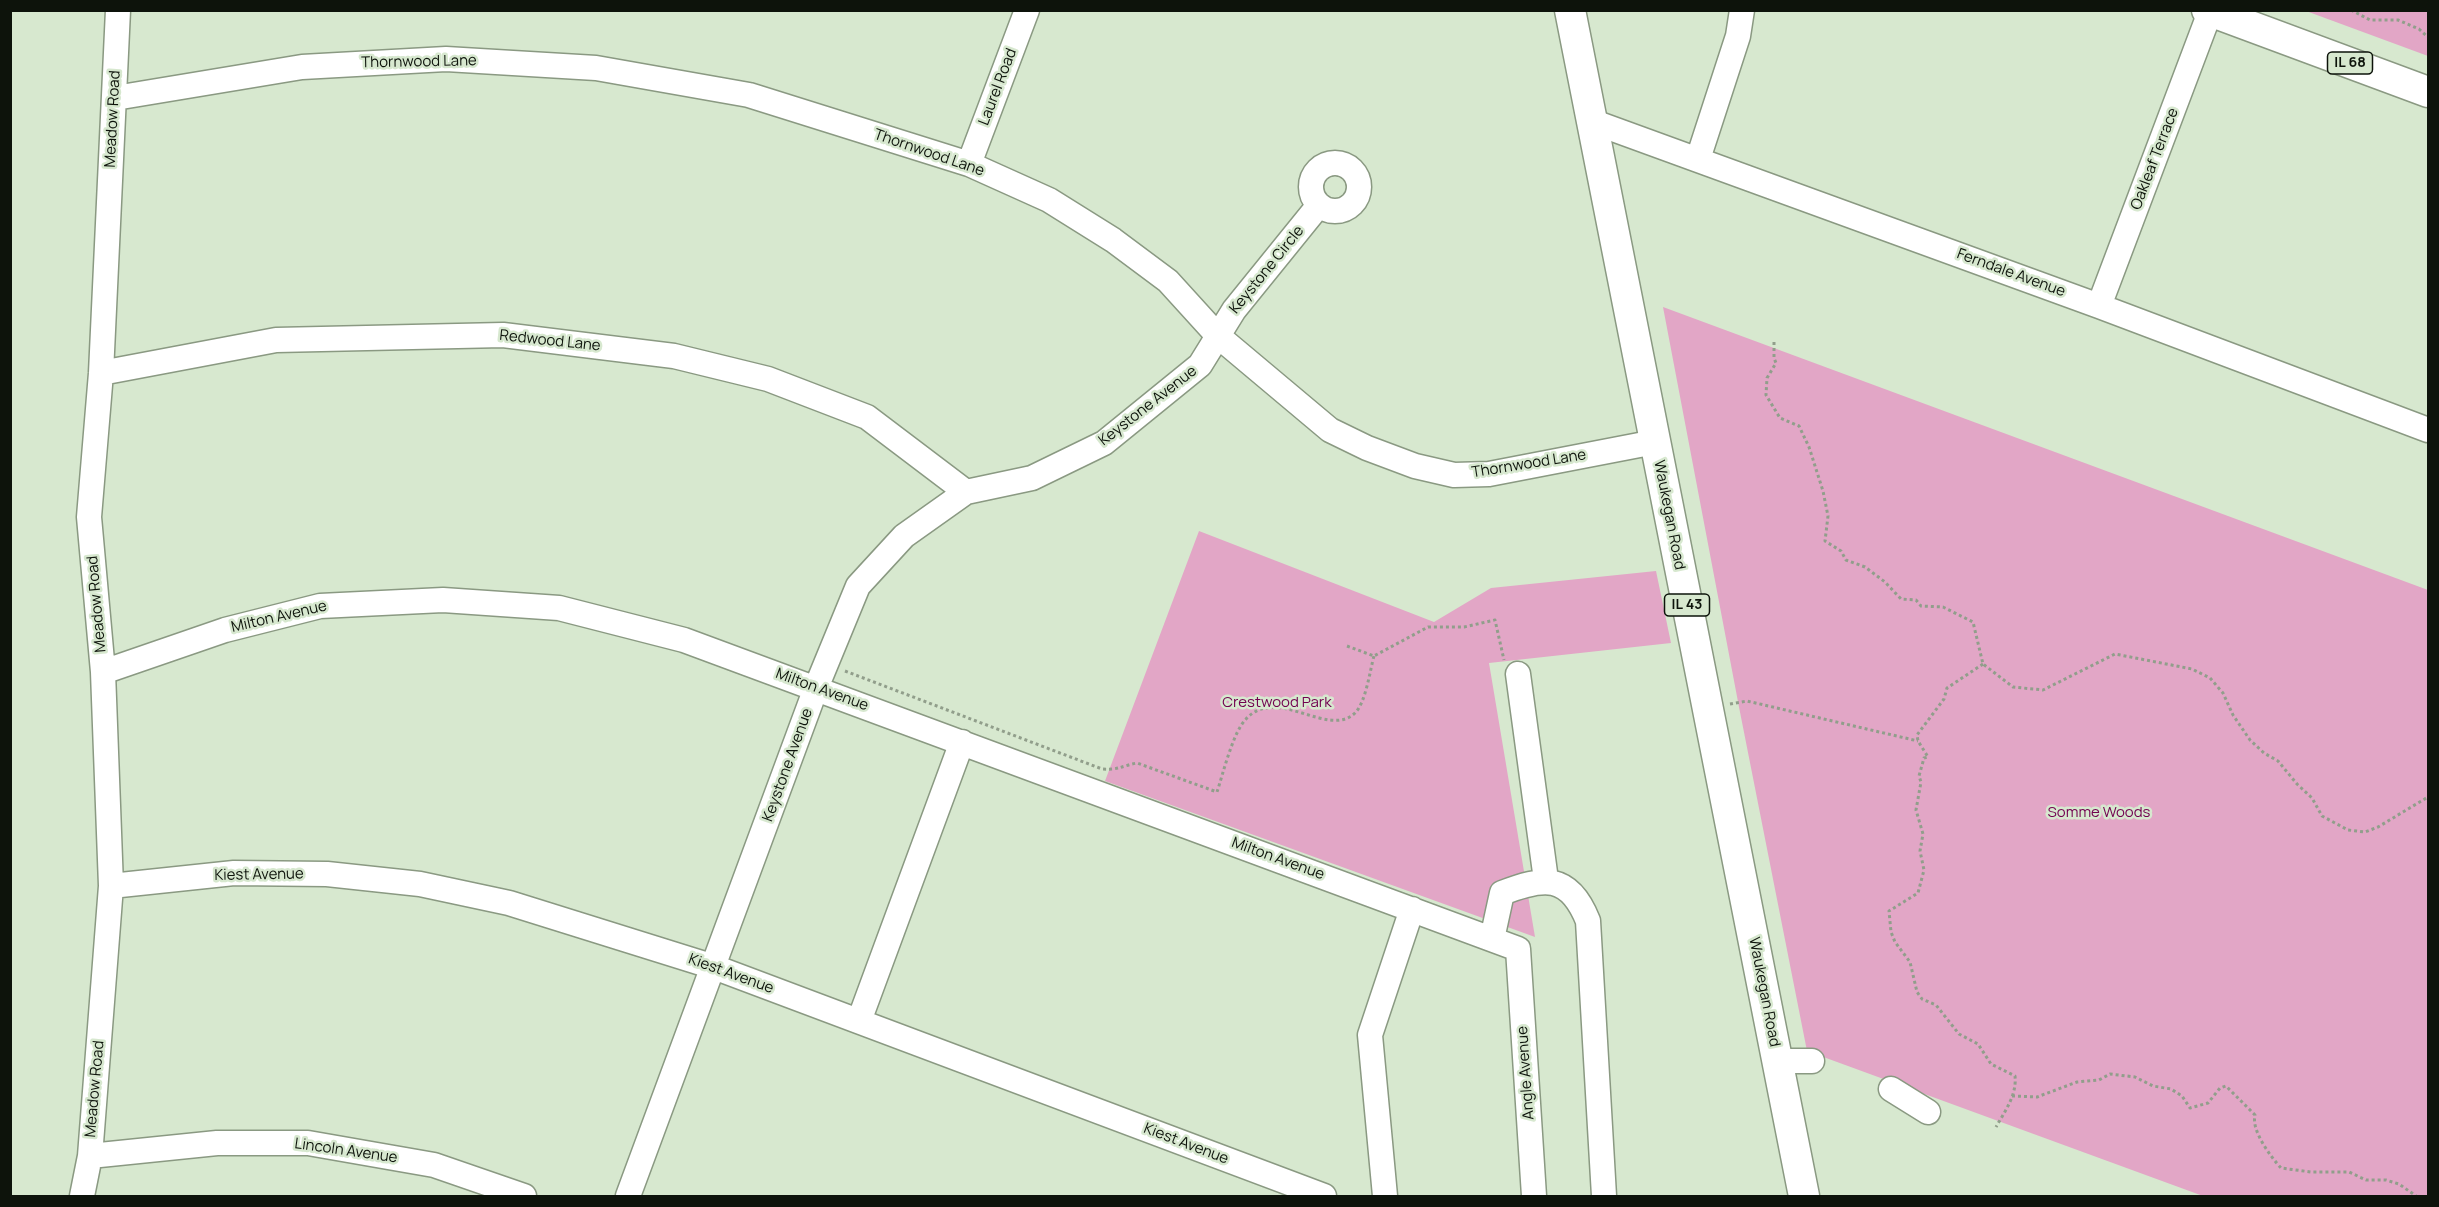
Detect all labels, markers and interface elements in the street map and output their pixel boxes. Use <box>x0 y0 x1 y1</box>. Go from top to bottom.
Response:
street label: Laurel Road <box>975 46 1021 128</box>
street label: Thornwood Lane <box>361 52 477 72</box>
road number: IL 68 <box>2328 52 2372 74</box>
street label: Meadow Road <box>101 70 125 168</box>
street label: Oakleaf Terrace <box>2127 106 2183 212</box>
street label: Thornwood Lane <box>871 126 987 180</box>
street label: Keystone Circle <box>1226 222 1308 318</box>
street label: Ferndale Avenue <box>1954 245 2068 301</box>
street label: Redwood Lane <box>499 327 601 355</box>
street label: Keystone Avenue <box>1095 362 1201 450</box>
street label: Thornwood Lane <box>1471 446 1587 482</box>
street label: Waukegan Road <box>1650 459 1688 571</box>
street label: Meadow Road <box>84 555 110 653</box>
road number: IL 43 <box>1664 594 1710 616</box>
street label: Milton Avenue <box>229 597 329 637</box>
street label: Milton Avenue <box>773 665 871 715</box>
park label: Crestwood Park <box>1222 694 1332 712</box>
street label: Keystone Avenue <box>759 706 817 824</box>
park label: Somme Woods <box>2048 804 2150 822</box>
street label: Milton Avenue <box>1229 834 1327 884</box>
street label: Kiest Avenue <box>214 865 304 885</box>
street label: Waukegan Road <box>1745 936 1783 1048</box>
street label: Kiest Avenue <box>686 950 776 998</box>
street label: Angle Avenue <box>1514 1026 1538 1120</box>
street label: Meadow Road <box>82 1040 108 1138</box>
street label: Kiest Avenue <box>1141 1120 1231 1168</box>
street label: Lincoln Avenue <box>293 1135 399 1167</box>

